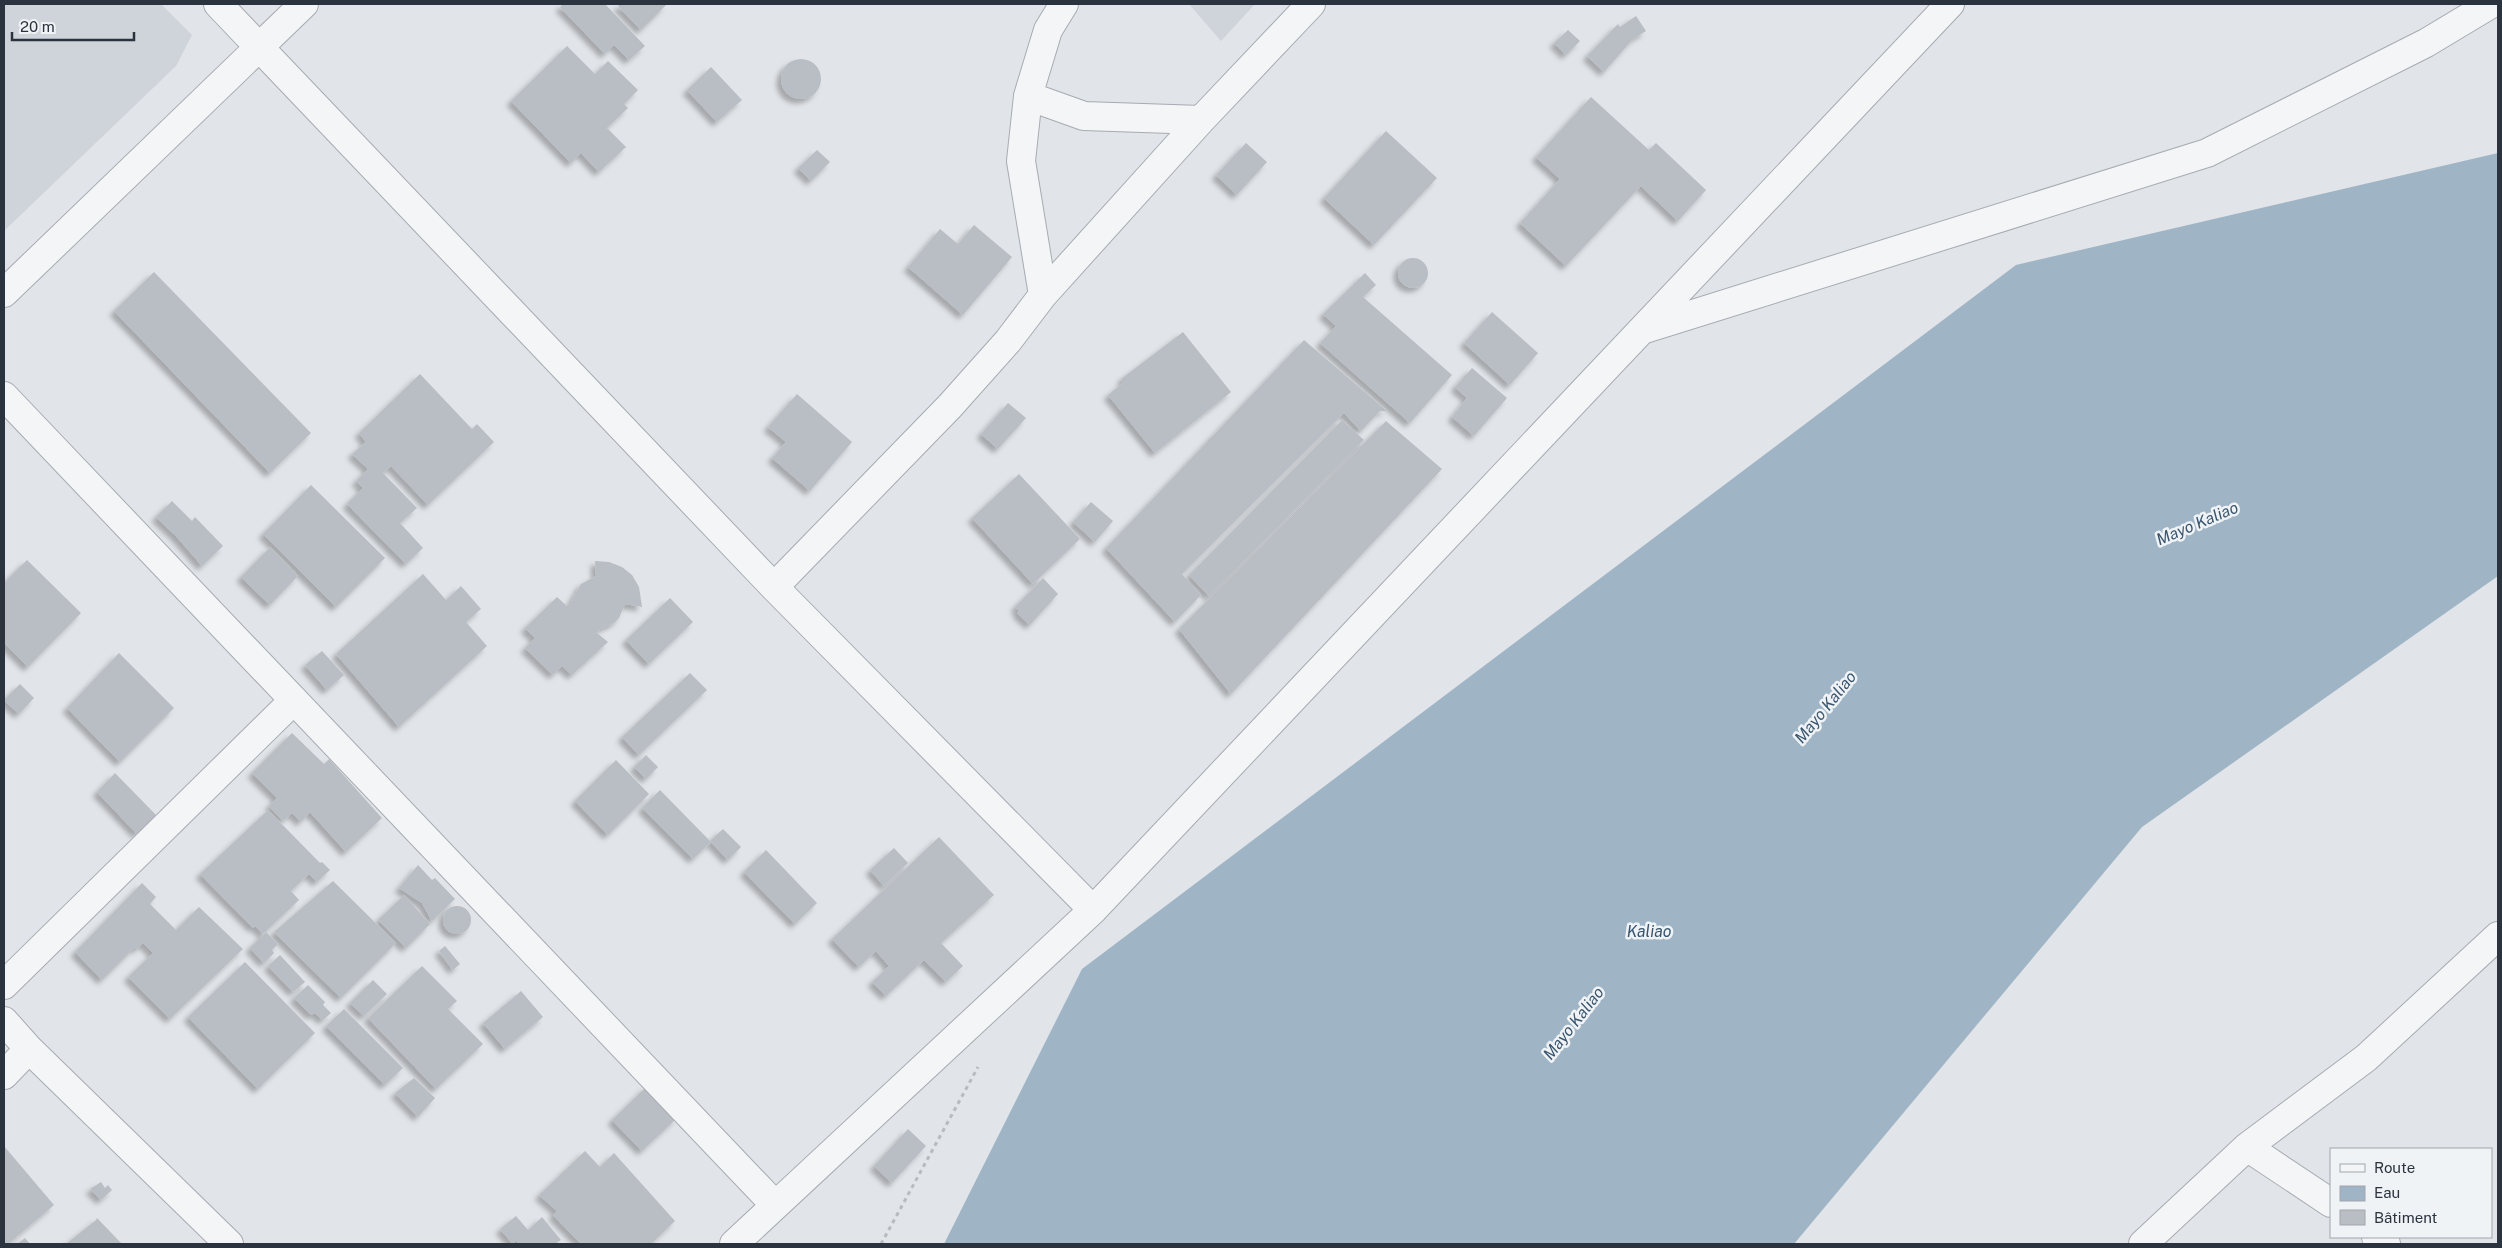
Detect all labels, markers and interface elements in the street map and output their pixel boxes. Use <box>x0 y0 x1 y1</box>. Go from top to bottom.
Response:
scale bar <box>12 10 135 42</box>
text: 20 m <box>20 18 55 35</box>
water label: Mayo Kaliao <box>2153 498 2241 549</box>
water label: Mayo Kaliao <box>1791 667 1860 747</box>
water label: Kaliao <box>1627 922 1672 941</box>
water label: Mayo Kaliao <box>1539 983 1608 1063</box>
legend <box>2330 1148 2492 1238</box>
text: Route <box>2374 1159 2415 1176</box>
text: Eau <box>2374 1184 2400 1201</box>
text: Bâtiment <box>2374 1209 2437 1226</box>

